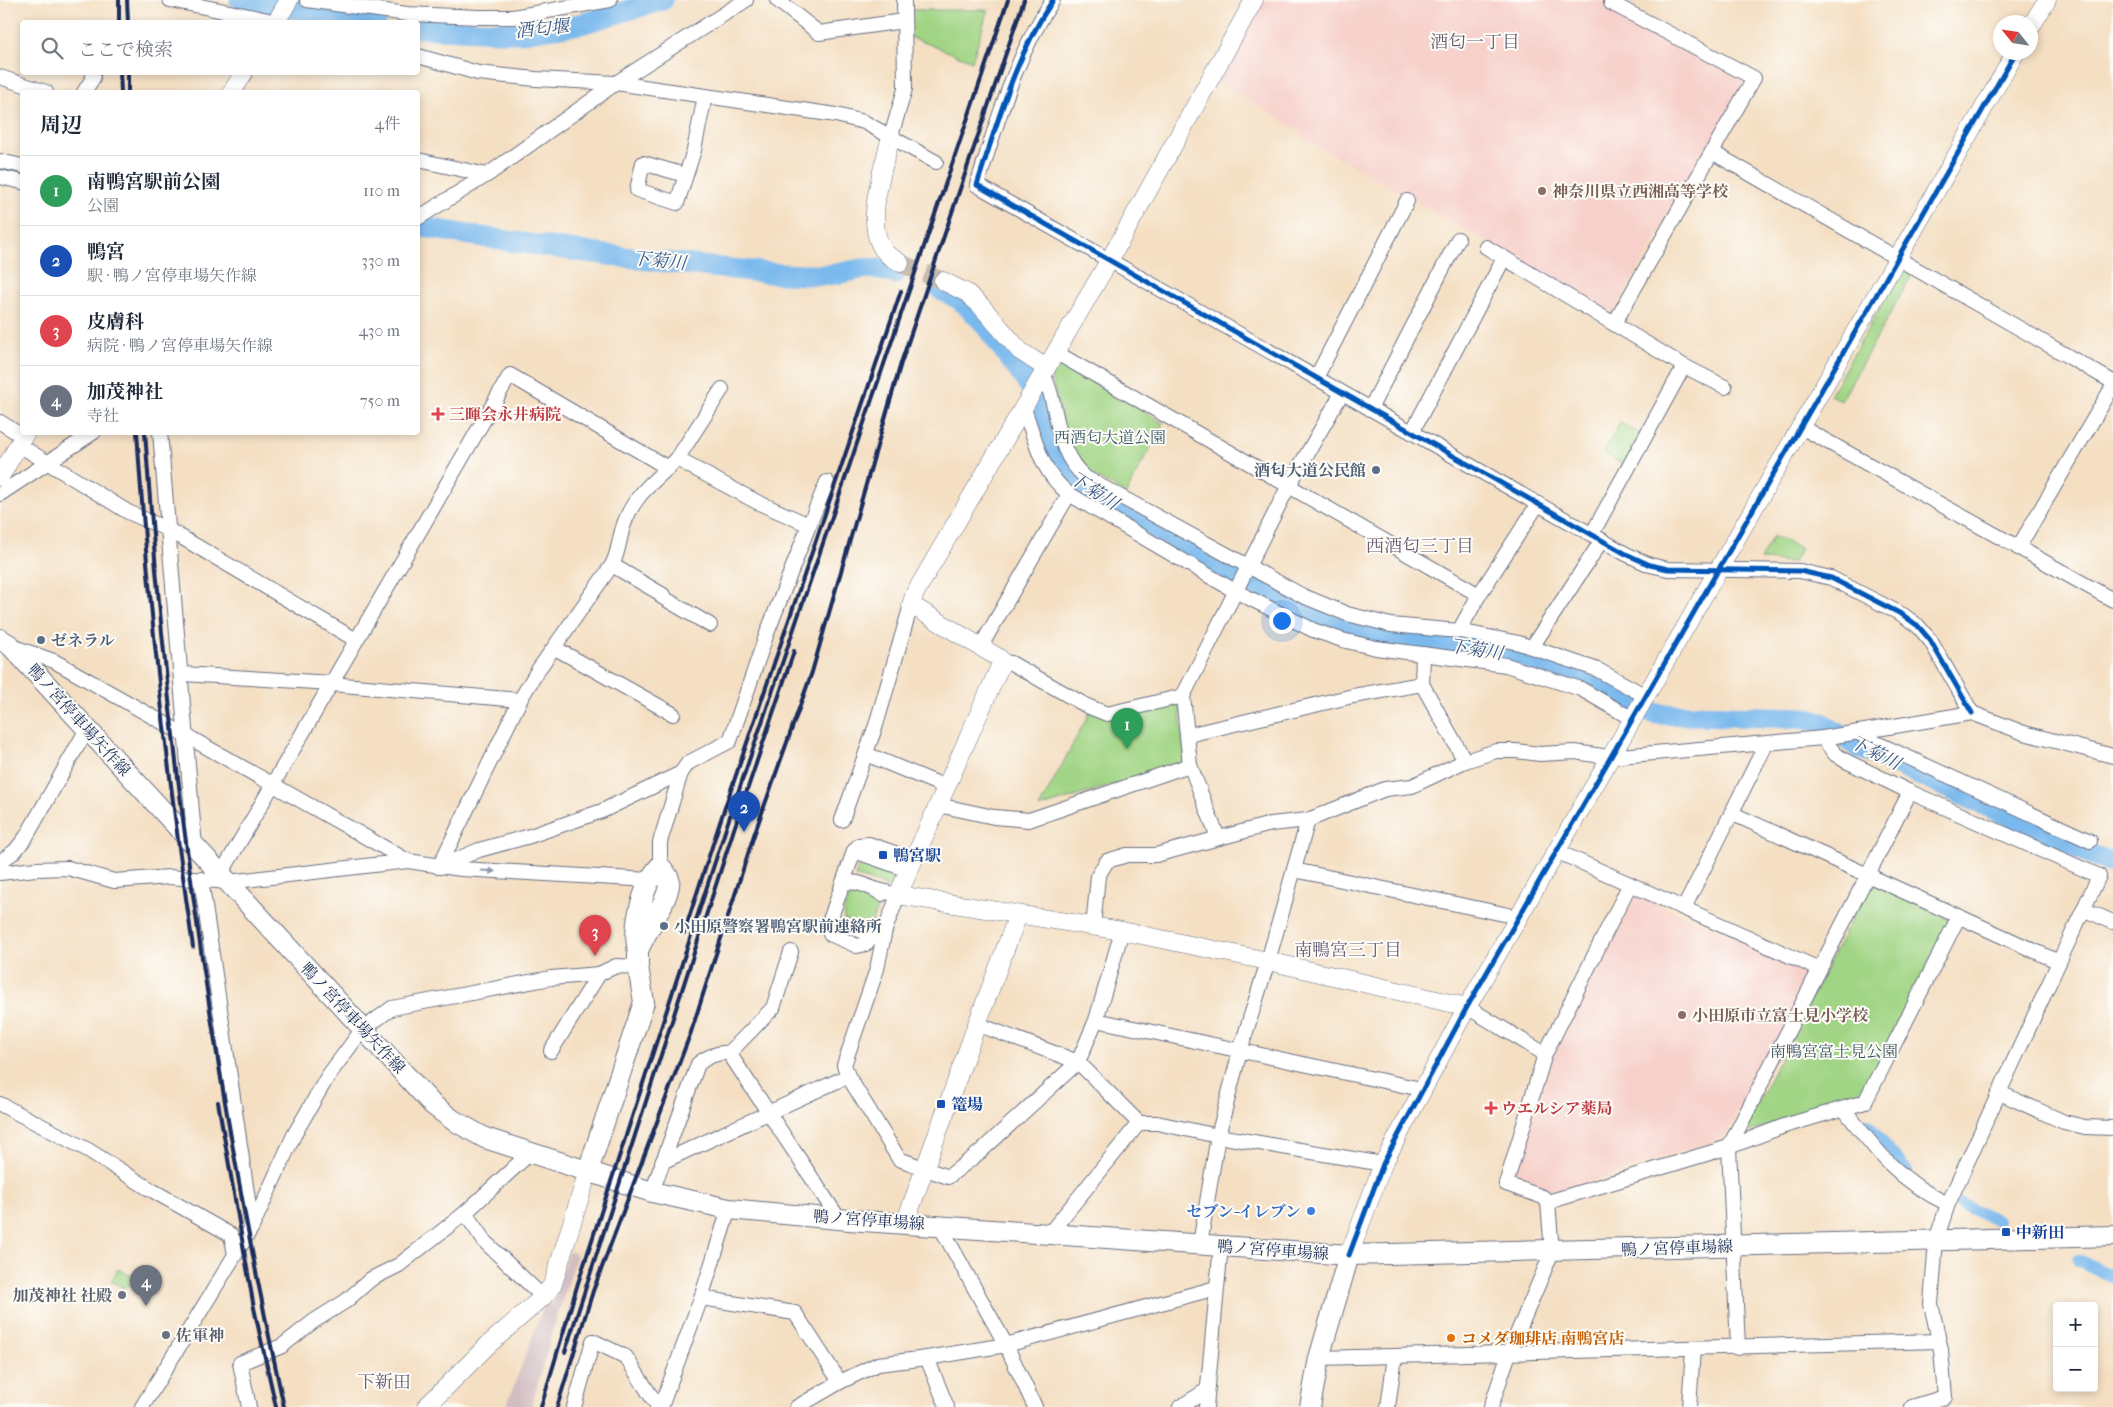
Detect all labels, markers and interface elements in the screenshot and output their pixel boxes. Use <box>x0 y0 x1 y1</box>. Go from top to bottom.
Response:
water label: 酒匂堰 <box>514 15 573 42</box>
north arrow <box>1993 15 2038 60</box>
search box <box>20 20 420 75</box>
district label: 酒匂一丁目 <box>1430 32 1520 53</box>
icon: search <box>38 34 66 62</box>
text: ここで検索 <box>78 39 173 61</box>
text: 周辺 <box>40 113 82 137</box>
text: 4件 <box>375 114 400 133</box>
text: 南鴨宮駅前公園 <box>87 171 220 193</box>
text: 1 <box>53 181 59 200</box>
text: 110 m <box>363 181 400 200</box>
place label: 神奈川県立西湘高等学校 <box>1552 182 1729 201</box>
marker: 神奈川県立西湘高等学校 <box>1536 185 1548 197</box>
text: 公園 <box>87 196 119 215</box>
text: 鴨宮 <box>87 241 125 263</box>
water label: 下菊川 <box>631 248 689 274</box>
text: 2 <box>52 251 60 270</box>
text: 330 m <box>361 251 400 270</box>
text: 駅 · 鴨ノ宮停車場矢作線 <box>87 266 257 285</box>
text: 皮膚科 <box>87 311 144 333</box>
text: 3 <box>53 321 59 340</box>
text: 430 m <box>358 321 400 340</box>
text: 病院 · 鴨ノ宮停車場矢作線 <box>87 336 273 355</box>
text: 加茂神社 <box>87 381 163 403</box>
text: 4 <box>51 391 61 410</box>
text: 750 m <box>360 391 400 410</box>
place label: 三暉会永井病院 <box>449 405 561 424</box>
text: 寺社 <box>87 406 119 425</box>
marker: 三暉会永井病院 <box>431 407 445 421</box>
park label: 西酒匂大道公園 <box>1054 428 1166 447</box>
place label: 酒匂大道公民館 <box>1254 461 1366 480</box>
marker: 酒匂大道公民館 <box>1370 464 1382 476</box>
water label: 下菊川 <box>1066 467 1124 516</box>
district label: 西酒匂三丁目 <box>1366 536 1474 557</box>
your location <box>1269 608 1295 634</box>
place label: ゼネラル <box>51 631 115 650</box>
marker: ゼネラル <box>35 634 47 646</box>
water label: 下菊川 <box>1448 635 1506 665</box>
street label: 鴨ノ宮停車場矢作線 <box>24 660 134 780</box>
pin: 1 <box>1111 708 1143 749</box>
water label: 下菊川 <box>1846 731 1906 776</box>
pin: 2 <box>728 791 760 832</box>
place label: 鴨宮駅 <box>893 846 941 865</box>
marker: 鴨宮駅 <box>877 849 889 861</box>
one-way arrow <box>480 867 496 875</box>
pin: 3 <box>579 915 611 956</box>
place label: 小田原警察署鴨宮駅前連絡所 <box>674 917 882 936</box>
marker: 小田原警察署鴨宮駅前連絡所 <box>658 920 670 932</box>
district label: 南鴨宮三丁目 <box>1294 940 1402 961</box>
street label: 鴨ノ宮停車場矢作線 <box>297 959 409 1077</box>
place label: 小田原市立富士見小学校 <box>1692 1006 1869 1025</box>
marker: 小田原市立富士見小学校 <box>1676 1009 1688 1021</box>
park label: 南鴨宮富士見公園 <box>1770 1042 1898 1061</box>
place label: 篭場 <box>951 1095 983 1114</box>
marker: 篭場 <box>935 1098 947 1110</box>
place label: ウエルシア薬局 <box>1501 1099 1613 1118</box>
marker: ウエルシア薬局 <box>1485 1102 1497 1114</box>
place label: セブン-イレブン <box>1186 1202 1301 1221</box>
marker: セブン-イレブン <box>1305 1205 1317 1217</box>
street label: 鴨ノ宮停車場線 <box>812 1207 926 1233</box>
place label: 中新田 <box>2016 1223 2064 1242</box>
marker: 中新田 <box>2000 1226 2012 1238</box>
street label: 鴨ノ宮停車場線 <box>1216 1237 1330 1263</box>
street label: 鴨ノ宮停車場線 <box>1621 1237 1733 1259</box>
pin: 4 <box>130 1265 162 1306</box>
place label: 加茂神社 社殿 <box>13 1286 112 1305</box>
marker: 加茂神社 社殿 <box>116 1289 128 1301</box>
map controls <box>2053 1302 2098 1392</box>
button: + <box>2053 1302 2098 1347</box>
place label: 佐軍神 <box>176 1326 224 1345</box>
marker: 佐軍神 <box>160 1329 172 1341</box>
place label: コメダ珈琲店 南鴨宮店 <box>1461 1329 1624 1348</box>
marker: コメダ珈琲店 南鴨宮店 <box>1445 1332 1457 1344</box>
button: − <box>2053 1347 2098 1392</box>
district label: 下新田 <box>357 1372 411 1393</box>

